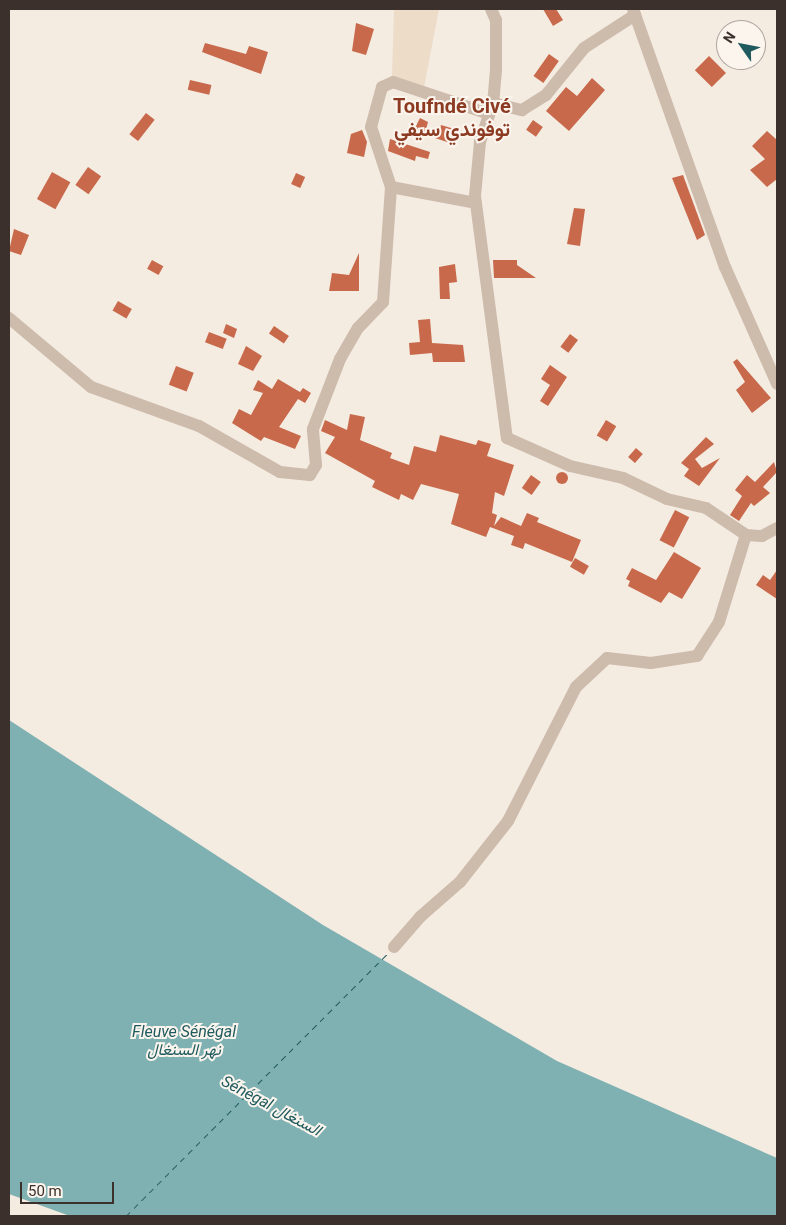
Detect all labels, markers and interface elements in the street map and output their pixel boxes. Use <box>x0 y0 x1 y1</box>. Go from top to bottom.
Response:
north arrow <box>716 20 766 70</box>
text: N <box>720 29 739 46</box>
district label: Toufndé Civé توفوندي سيفي <box>393 95 511 142</box>
water label: Fleuve Sénégal نهر السنغال <box>132 1022 236 1060</box>
water label: Sénégal السنغال <box>218 1072 324 1140</box>
scale bar <box>22 1172 116 1204</box>
text: 50 m <box>28 1182 62 1200</box>

